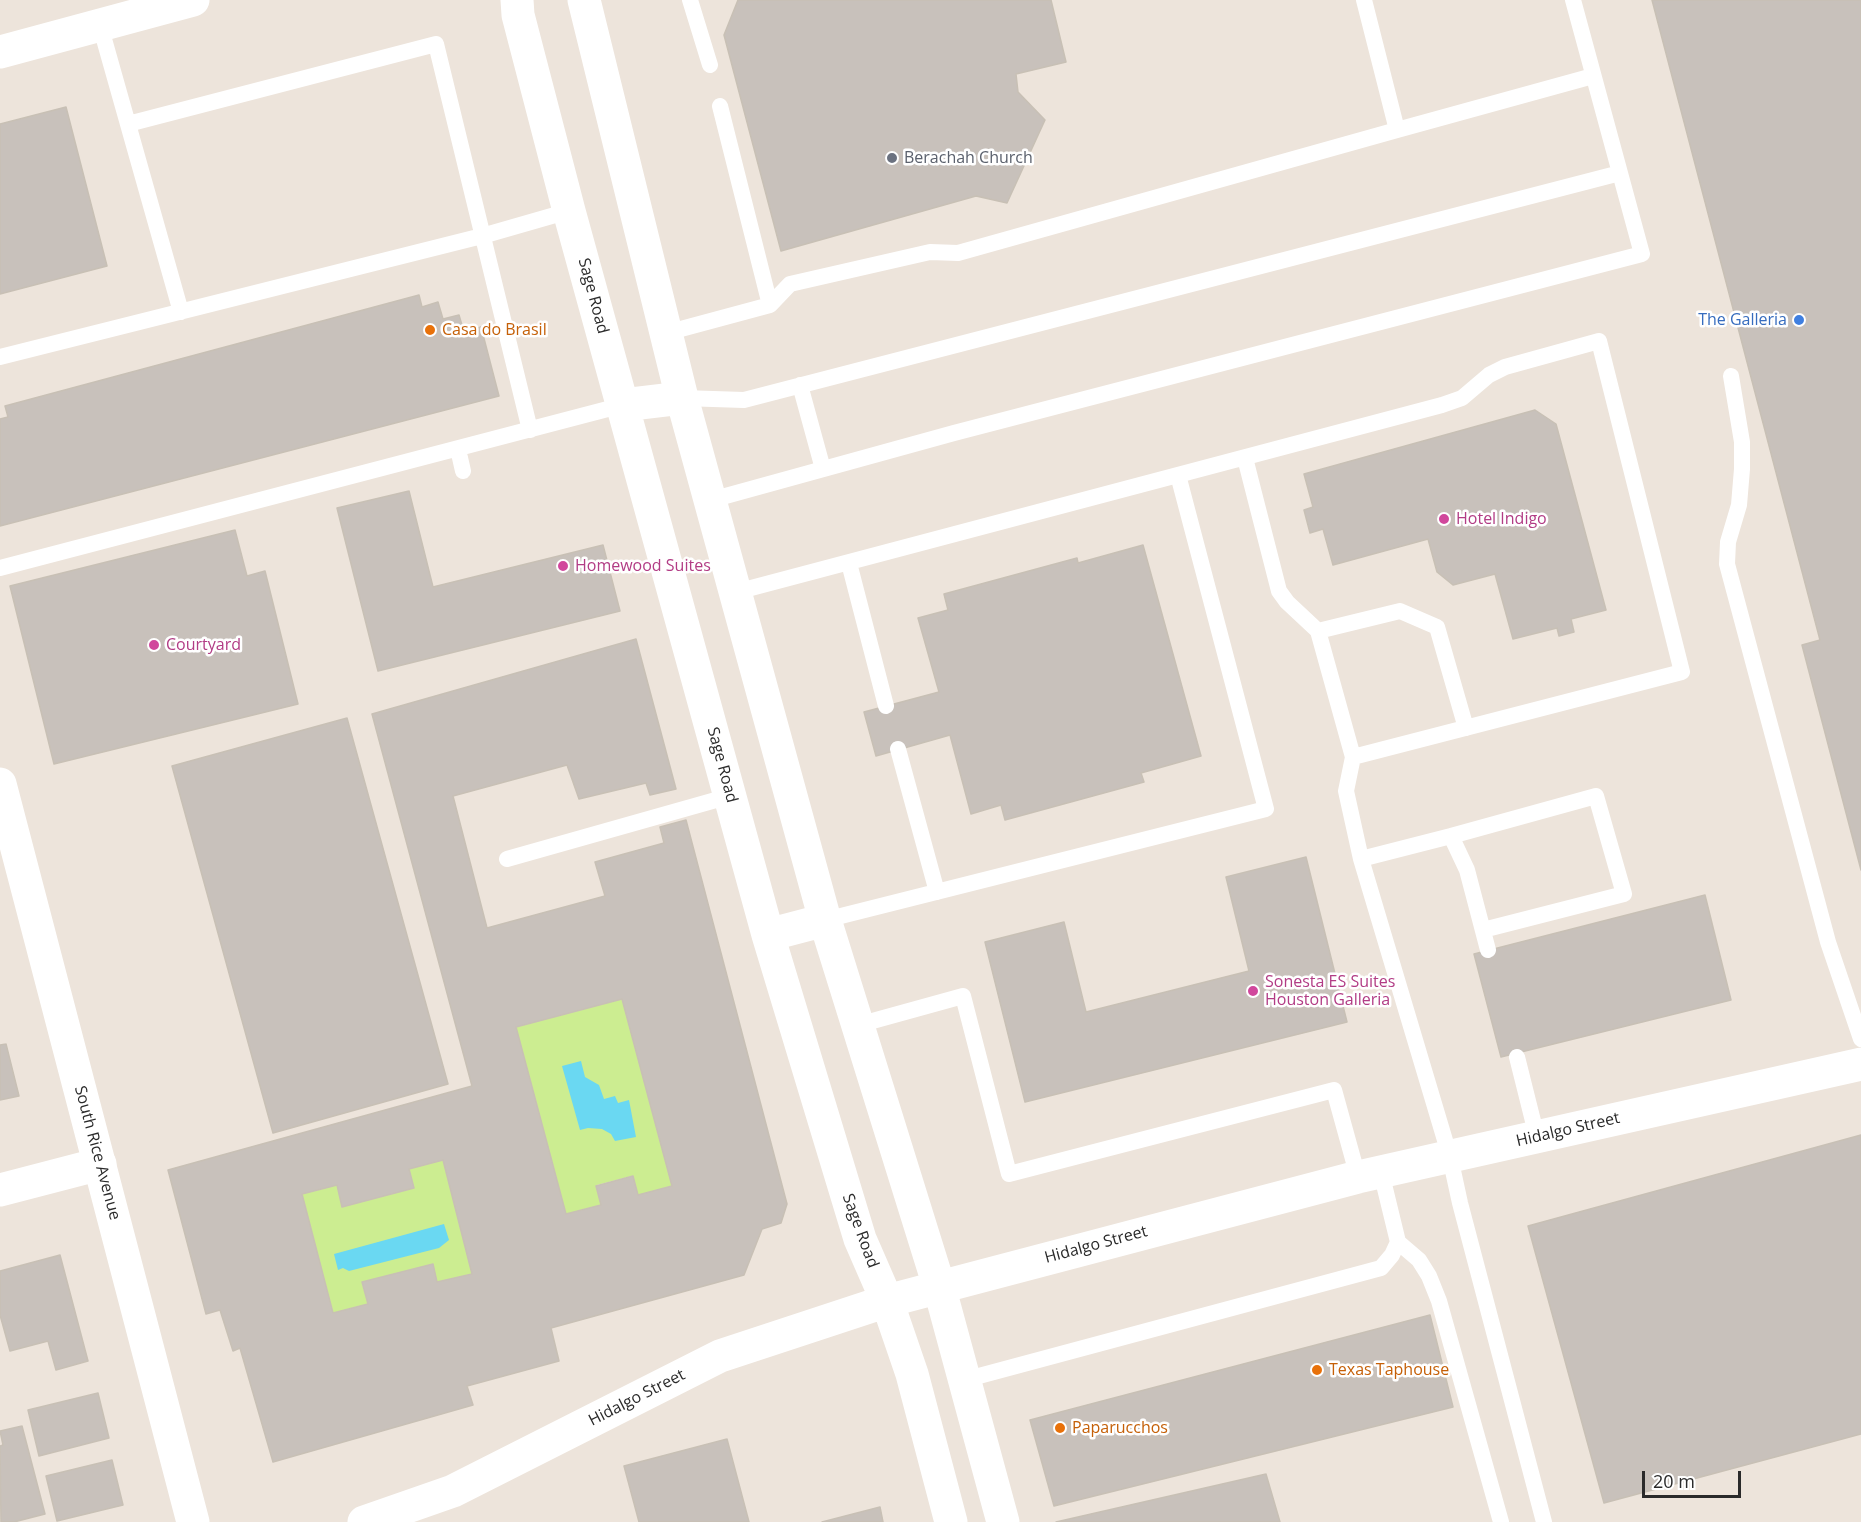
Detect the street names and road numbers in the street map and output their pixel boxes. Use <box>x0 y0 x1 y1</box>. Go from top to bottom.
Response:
street label: Sage Road <box>574 256 612 336</box>
street label: Sage Road <box>703 725 741 805</box>
street label: South Rice Avenue <box>70 1084 124 1222</box>
street label: Hidalgo Street <box>1514 1109 1622 1151</box>
street label: Sage Road <box>838 1191 882 1271</box>
street label: Hidalgo Street <box>1042 1222 1150 1268</box>
street label: Hidalgo Street <box>586 1365 688 1431</box>

